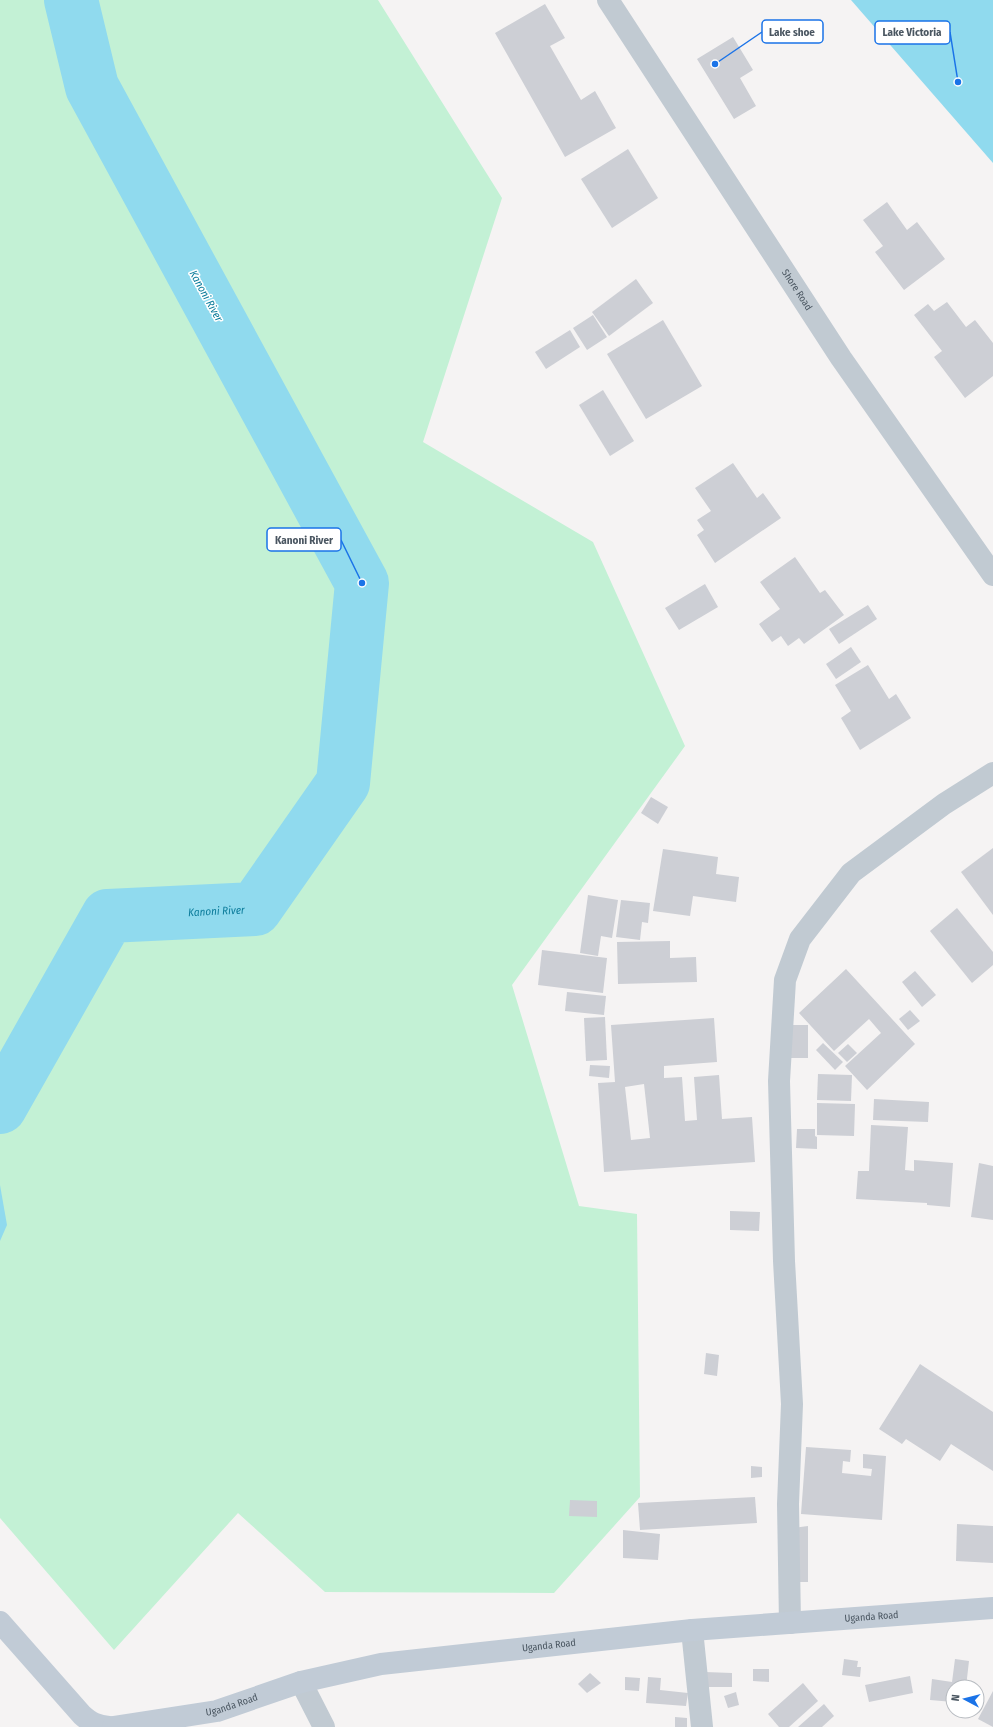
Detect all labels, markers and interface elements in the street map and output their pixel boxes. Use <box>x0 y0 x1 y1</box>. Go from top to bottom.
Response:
callout: Lake shoe <box>762 20 823 43</box>
callout: Lake Victoria <box>875 21 950 44</box>
text: Lake shoe <box>769 26 815 39</box>
text: Lake Victoria <box>882 26 942 39</box>
street label: Shore Road <box>779 267 815 313</box>
water label: Kanoni River <box>187 268 226 325</box>
callout: Kanoni River <box>267 528 341 551</box>
text: Kanoni River <box>275 534 334 547</box>
water label: Kanoni River <box>188 903 246 919</box>
street label: Uganda Road <box>844 1609 899 1625</box>
street label: Uganda Road <box>521 1637 576 1655</box>
north arrow <box>945 1679 985 1719</box>
street label: Uganda Road <box>205 1691 259 1719</box>
text: N <box>949 1694 962 1702</box>

